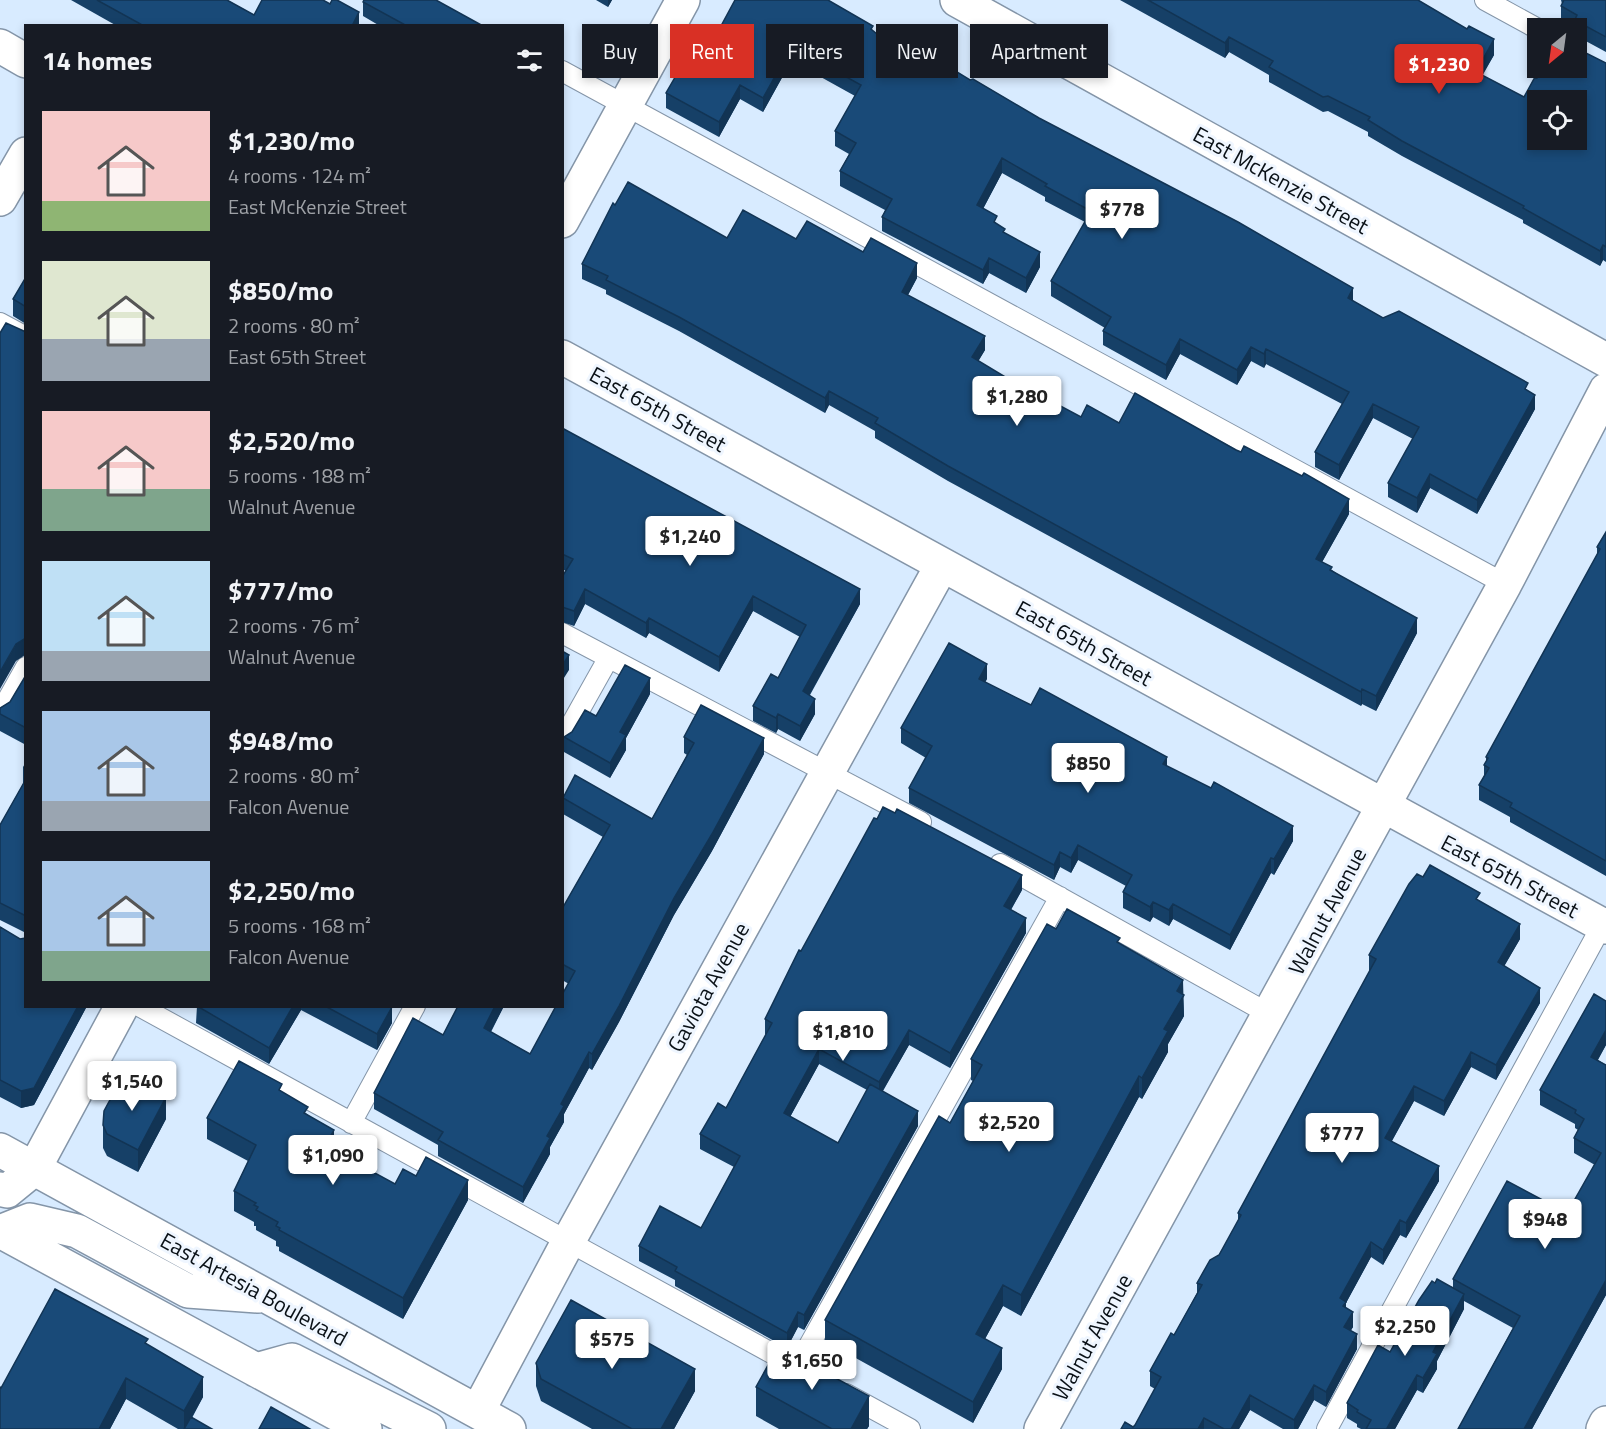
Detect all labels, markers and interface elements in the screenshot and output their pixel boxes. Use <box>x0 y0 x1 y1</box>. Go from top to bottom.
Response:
north arrow <box>1527 18 1587 78</box>
map controls <box>1527 18 1587 150</box>
chip: Buy <box>582 24 658 78</box>
chip: Rent <box>670 24 754 78</box>
chip: Filters <box>766 24 864 78</box>
chip: New <box>876 24 958 78</box>
chip: Apartment <box>970 24 1108 78</box>
text: 14 homes <box>42 41 152 80</box>
icon: filters <box>513 44 546 77</box>
pin: $1,230 <box>1390 44 1488 95</box>
text: $1,230 <box>1408 48 1470 79</box>
button: locate <box>1527 90 1587 150</box>
street label: East McKenzie Street <box>1187 117 1375 243</box>
text: $1,230/mo <box>228 121 355 160</box>
icon: home <box>90 135 162 207</box>
text: 4 rooms · 124 m² <box>228 160 371 191</box>
pin: $778 <box>1086 189 1158 240</box>
text: East McKenzie Street <box>228 191 407 222</box>
text: $778 <box>1100 193 1144 224</box>
text: $850/mo <box>228 271 333 310</box>
icon: home <box>90 285 162 357</box>
text: 2 rooms · 80 m² <box>228 310 360 341</box>
text: East 65th Street <box>228 341 366 372</box>
street label: East 65th Street <box>583 357 733 461</box>
pin: $1,280 <box>968 376 1066 427</box>
text: $1,280 <box>986 380 1048 411</box>
text: $2,520/mo <box>228 421 355 460</box>
icon: home <box>90 435 162 507</box>
text: 5 rooms · 188 m² <box>228 460 371 491</box>
text: Walnut Avenue <box>228 491 355 522</box>
pin: $1,240 <box>641 516 739 567</box>
text: $1,240 <box>659 520 721 551</box>
text: $777/mo <box>228 571 333 610</box>
icon: home <box>90 585 162 657</box>
street label: East 65th Street <box>1009 591 1159 695</box>
text: 2 rooms · 76 m² <box>228 610 360 641</box>
text: Walnut Avenue <box>228 641 355 672</box>
text: $948/mo <box>228 721 333 760</box>
icon: home <box>90 735 162 807</box>
pin: $850 <box>1052 743 1124 794</box>
text: $850 <box>1066 747 1110 778</box>
text: 2 rooms · 80 m² <box>228 760 360 791</box>
text: Falcon Avenue <box>228 791 349 822</box>
street label: East 65th Street <box>1435 825 1585 927</box>
street label: Walnut Avenue <box>1279 841 1375 981</box>
text: $2,250/mo <box>228 871 355 910</box>
icon: home <box>90 885 162 957</box>
text: 5 rooms · 168 m² <box>228 910 371 941</box>
street label: Gaviota Avenue <box>658 916 758 1058</box>
text: Falcon Avenue <box>228 941 349 972</box>
pin: $1,810 <box>794 1011 892 1062</box>
text: $1,810 <box>812 1015 874 1046</box>
pin: $1,540 <box>83 1061 181 1112</box>
text: $1,540 <box>101 1065 163 1096</box>
pin: $2,520 <box>960 1102 1058 1153</box>
text: $2,520 <box>978 1106 1040 1137</box>
pin: $777 <box>1306 1113 1378 1164</box>
text: $777 <box>1320 1117 1364 1148</box>
pin: $1,090 <box>284 1135 382 1186</box>
text: $1,090 <box>302 1139 364 1170</box>
pin: $948 <box>1509 1199 1581 1250</box>
text: $948 <box>1523 1203 1567 1234</box>
street label: East Artesia Boulevard <box>154 1223 354 1355</box>
street label: Walnut Avenue <box>1043 1267 1141 1407</box>
pin: $2,250 <box>1356 1306 1454 1357</box>
text: $2,250 <box>1374 1310 1436 1341</box>
pin: $575 <box>576 1319 648 1370</box>
text: $575 <box>590 1323 634 1354</box>
pin: $1,650 <box>763 1340 861 1391</box>
text: $1,650 <box>781 1344 843 1375</box>

